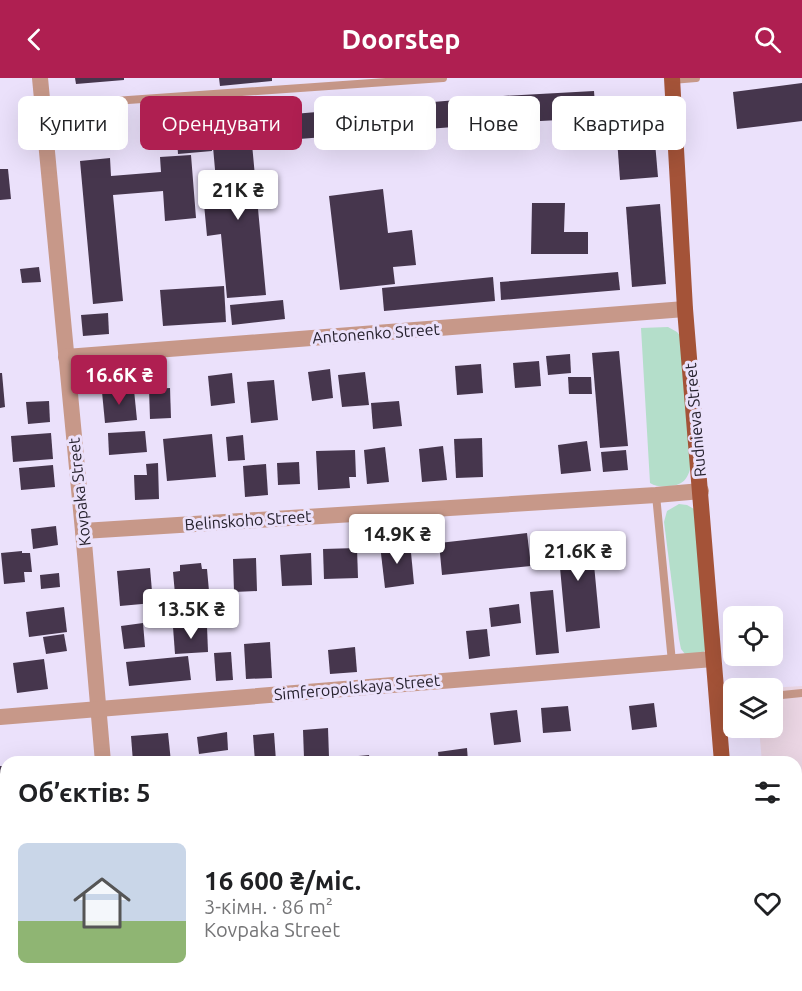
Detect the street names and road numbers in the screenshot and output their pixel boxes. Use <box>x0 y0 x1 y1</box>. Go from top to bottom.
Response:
street label: Antonenko Street <box>312 320 441 346</box>
street label: Rudnieva Street <box>681 361 709 478</box>
street label: Kovpaka Street <box>64 436 94 547</box>
street label: Belinskoho Street <box>184 507 313 533</box>
street label: Simferopolskaya Street <box>273 671 442 703</box>

